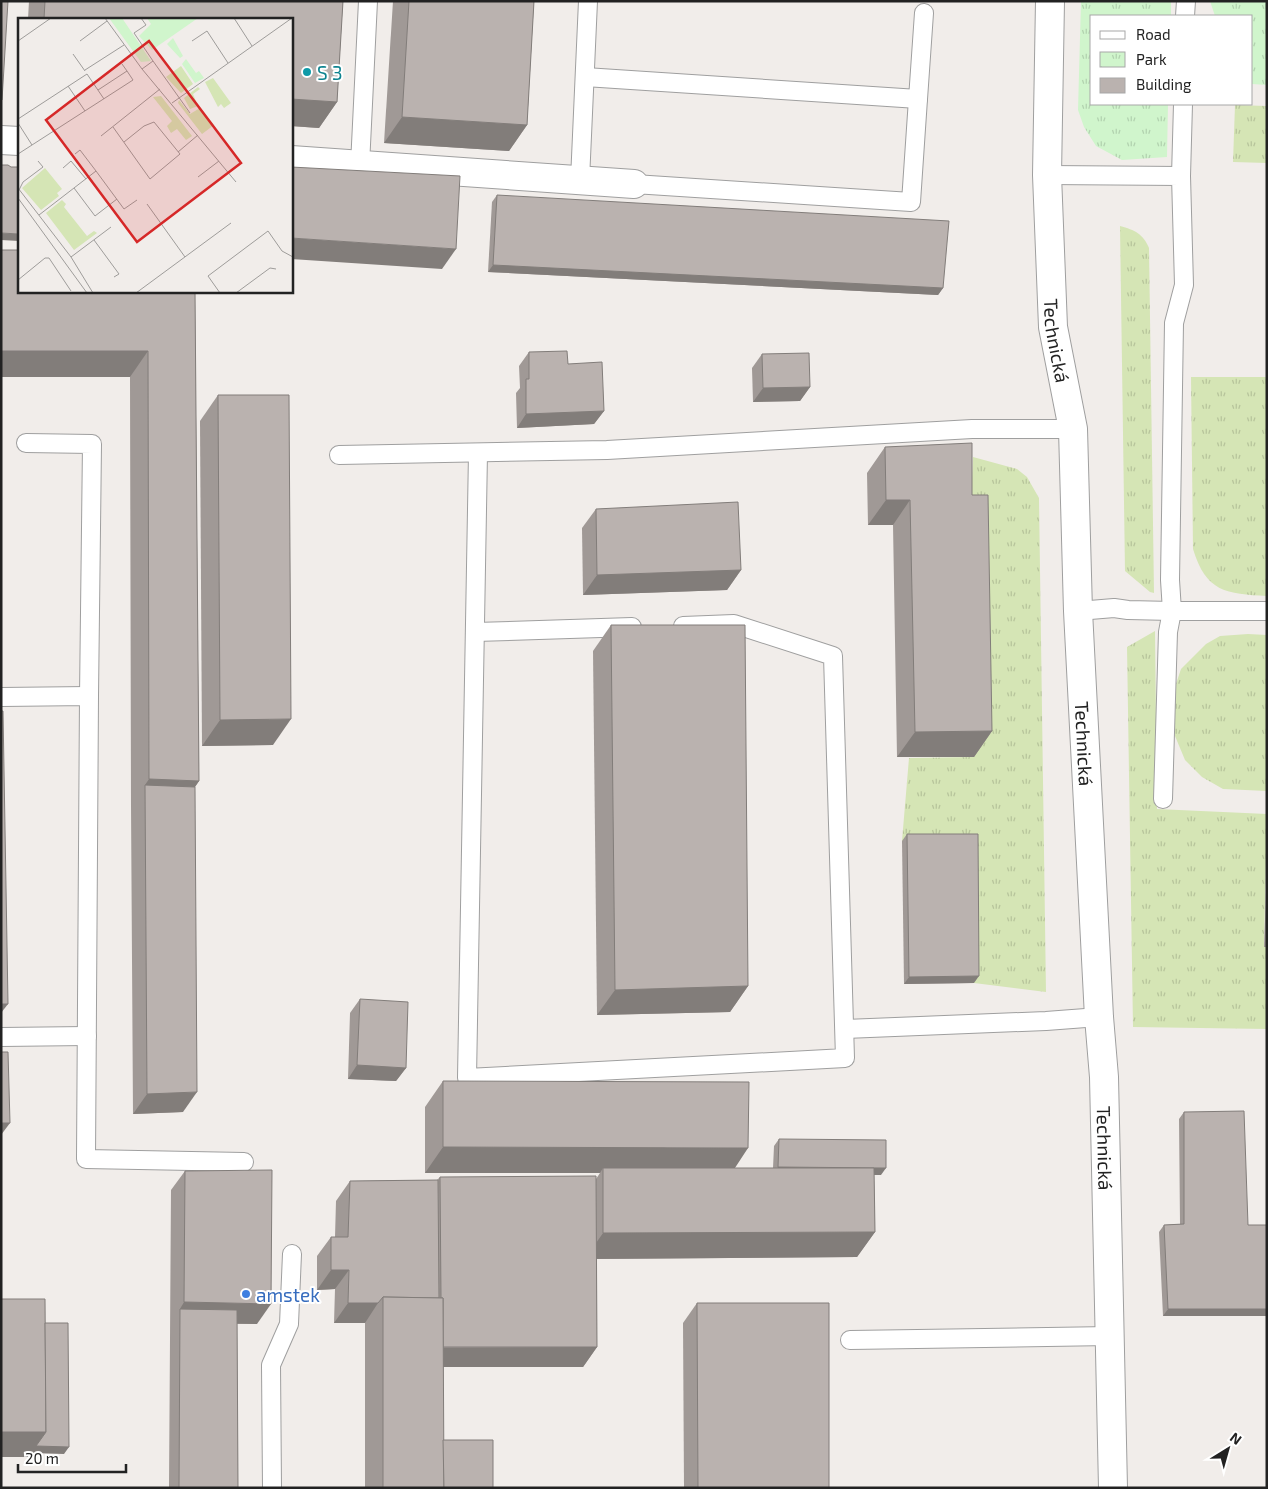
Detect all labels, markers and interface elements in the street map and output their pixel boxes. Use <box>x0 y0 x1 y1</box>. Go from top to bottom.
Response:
legend <box>1090 15 1253 105</box>
inset map <box>18 18 292 292</box>
text: Road <box>1136 25 1171 43</box>
text: Park <box>1136 50 1167 68</box>
place label: S 3 <box>317 61 342 84</box>
marker: S 3 <box>301 66 313 78</box>
text: Building <box>1136 75 1192 93</box>
street label: Technická <box>1040 298 1075 384</box>
street label: Technická <box>1071 701 1099 787</box>
street label: Technická <box>1093 1106 1118 1191</box>
place label: amstek <box>256 1283 320 1306</box>
marker: amstek <box>240 1288 252 1300</box>
north arrow <box>1203 1424 1253 1474</box>
text: N <box>1227 1428 1245 1448</box>
scale bar <box>18 1442 125 1474</box>
text: 20 m <box>25 1449 59 1467</box>

